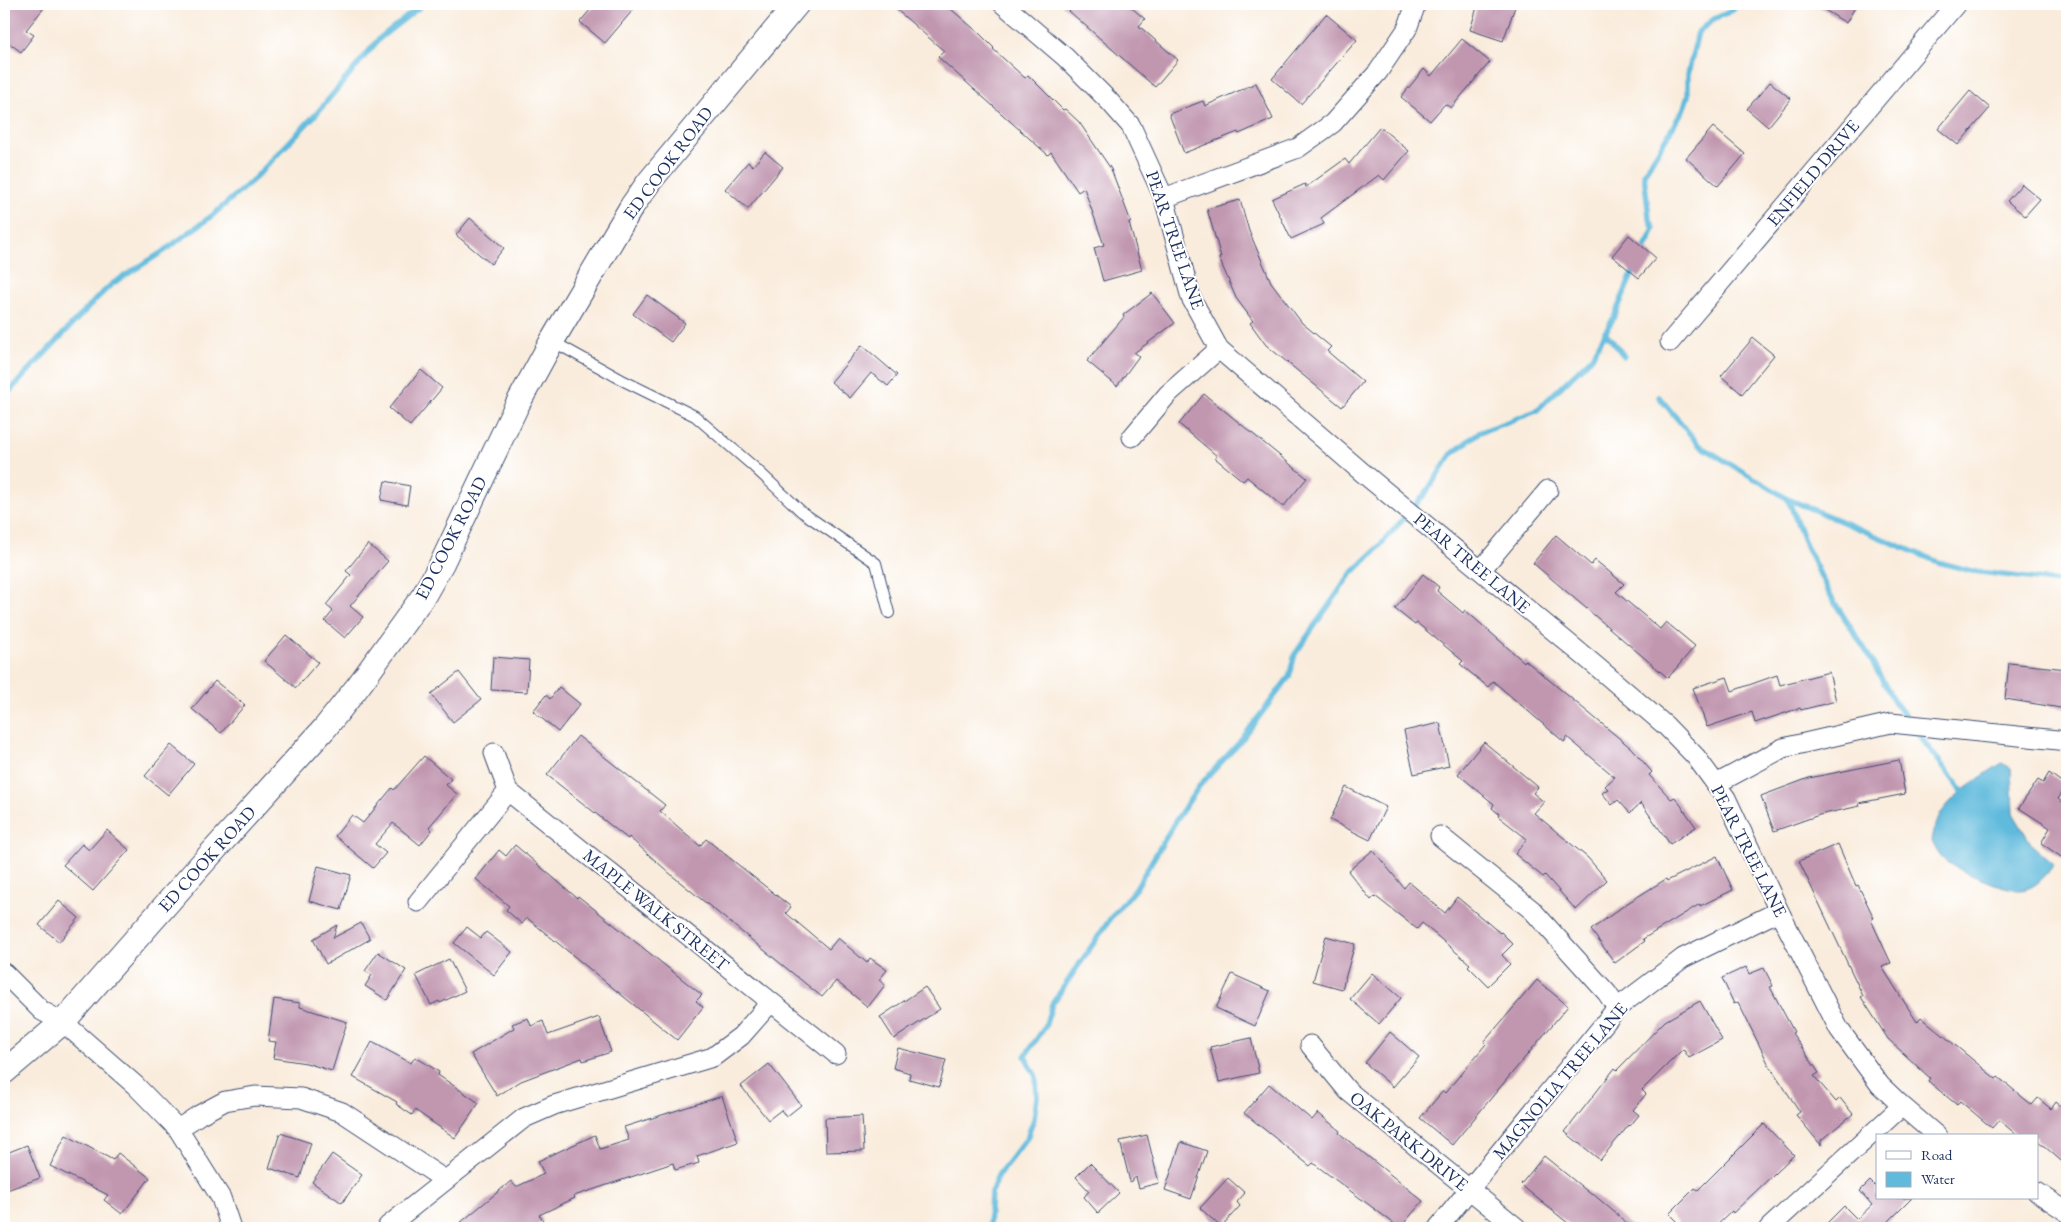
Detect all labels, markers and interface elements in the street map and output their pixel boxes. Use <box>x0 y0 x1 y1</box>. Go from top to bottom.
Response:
street label: ED COOK ROAD <box>618 102 718 224</box>
street label: ENFIELD DRIVE <box>1761 115 1864 231</box>
street label: PEAR TREE LANE <box>1141 167 1210 312</box>
street label: ED COOK ROAD <box>410 472 492 603</box>
street label: PEAR TREE LANE <box>1409 507 1535 618</box>
street label: PEAR TREE LANE <box>1706 781 1793 921</box>
street label: ED COOK ROAD <box>153 801 261 917</box>
street label: MAPLE WALK STREET <box>579 844 735 976</box>
street label: MAGNOLIA TREE LANE <box>1487 997 1632 1164</box>
street label: OAK PARK DRIVE <box>1345 1086 1473 1195</box>
legend <box>1876 1134 2038 1200</box>
text: Road <box>1921 1145 1953 1164</box>
text: Water <box>1921 1169 1955 1188</box>

